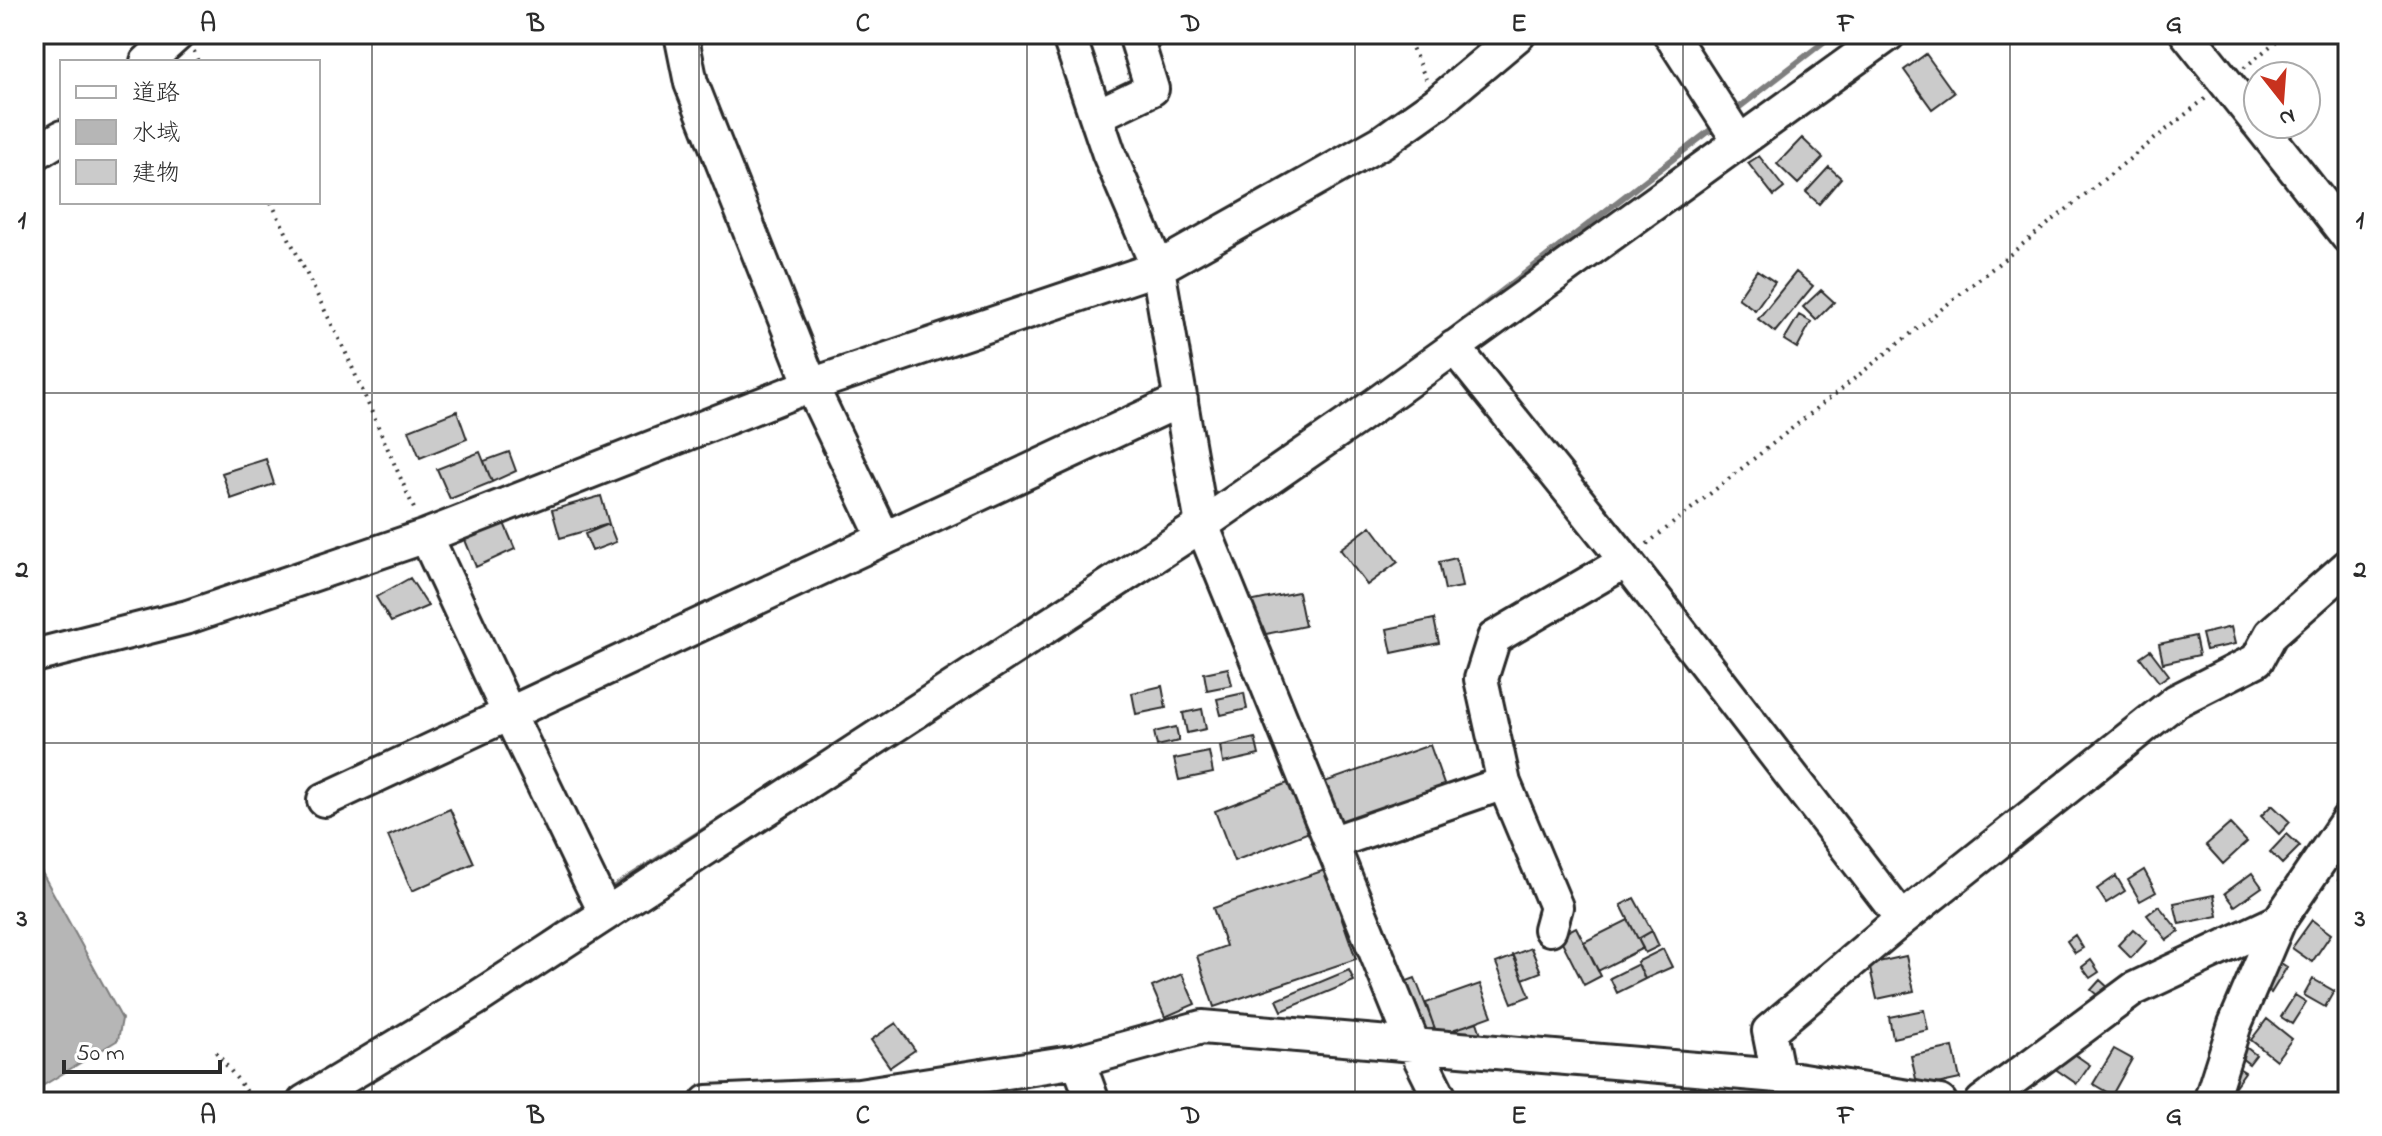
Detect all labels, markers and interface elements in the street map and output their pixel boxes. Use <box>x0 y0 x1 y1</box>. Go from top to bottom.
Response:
text: A <box>200 6 216 44</box>
text: B <box>526 6 545 44</box>
text: C <box>856 6 870 44</box>
text: D <box>1180 6 1201 44</box>
text: E <box>1511 6 1527 44</box>
text: F <box>1836 6 1855 44</box>
text: G <box>2166 6 2182 44</box>
legend <box>60 60 320 204</box>
north arrow <box>2242 60 2322 140</box>
text: 道路 <box>132 77 180 112</box>
text: N <box>2275 99 2299 134</box>
text: 水域 <box>132 117 180 152</box>
text: 建物 <box>132 157 180 192</box>
text: 1 <box>18 203 27 241</box>
text: 1 <box>2356 203 2365 241</box>
text: 2 <box>15 552 29 590</box>
text: 2 <box>2353 552 2367 590</box>
text: 3 <box>16 901 28 939</box>
text: 3 <box>2354 901 2366 939</box>
scale bar <box>64 1024 220 1074</box>
text: 50 m <box>76 1037 125 1072</box>
text: A <box>200 1098 216 1136</box>
text: B <box>526 1098 545 1136</box>
text: C <box>856 1098 870 1136</box>
text: D <box>1180 1098 1201 1136</box>
text: E <box>1511 1098 1527 1136</box>
text: F <box>1836 1098 1855 1136</box>
text: G <box>2166 1098 2182 1136</box>

